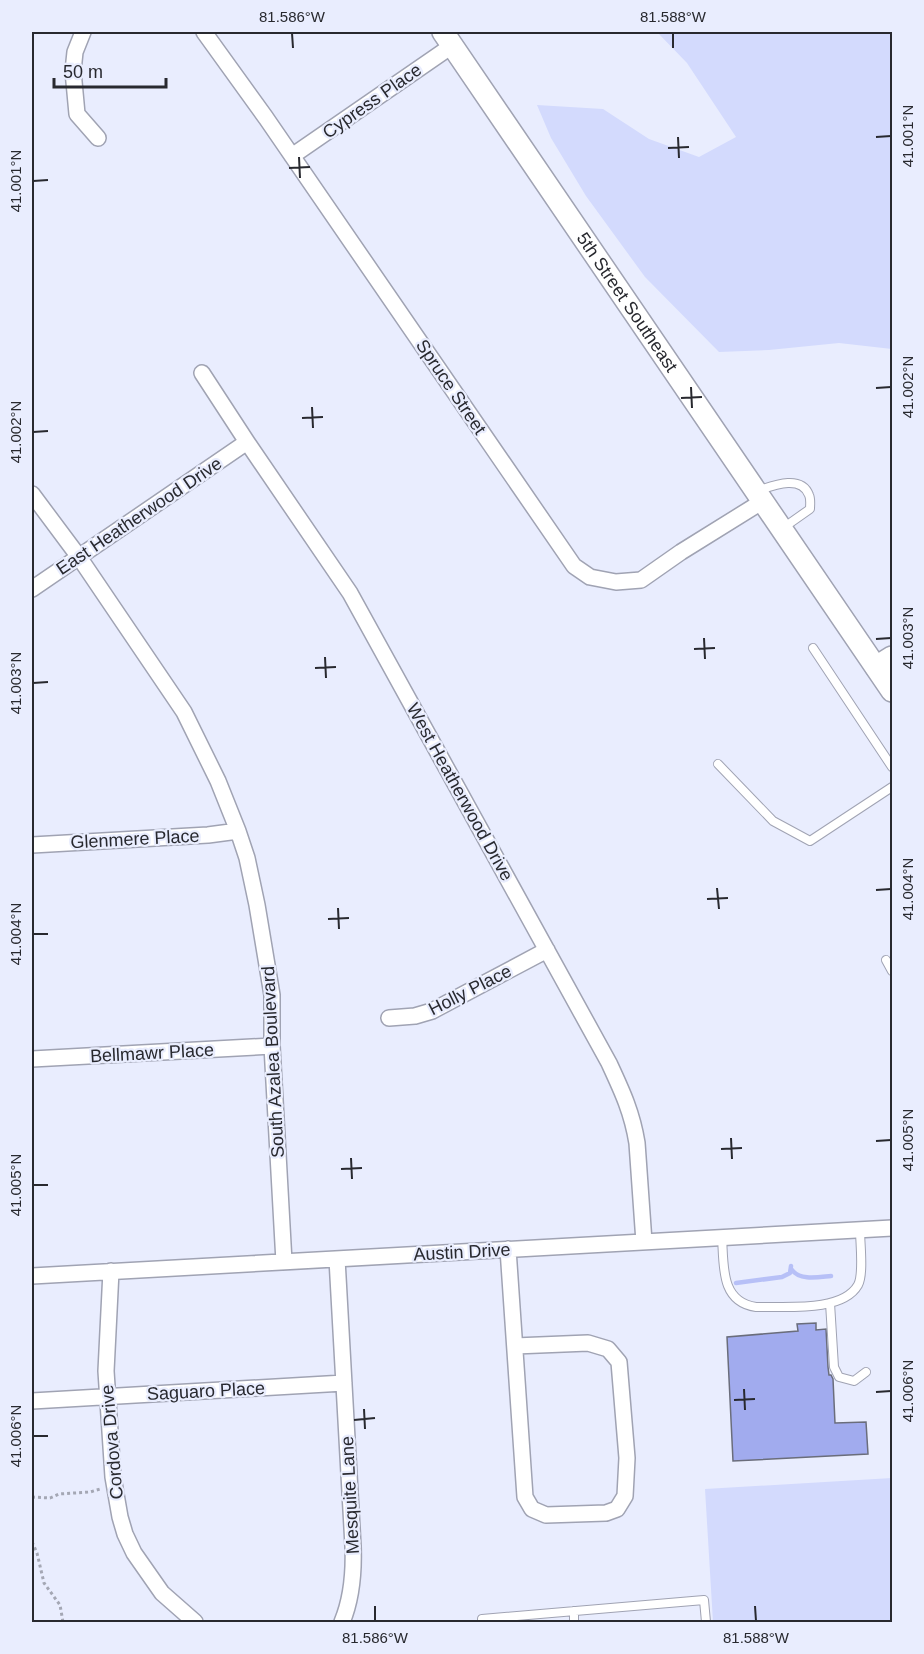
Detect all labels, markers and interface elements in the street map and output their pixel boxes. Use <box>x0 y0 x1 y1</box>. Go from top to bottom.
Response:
text: 81.586°W <box>259 8 326 25</box>
text: 81.588°W <box>640 8 707 25</box>
scale bar <box>54 51 166 89</box>
street label: Cypress Place <box>319 60 425 142</box>
text: 50 m <box>63 62 103 82</box>
text: 41.001°N <box>899 105 916 167</box>
text: 41.001°N <box>7 150 24 212</box>
street label: 5th Street Southeast <box>573 229 682 376</box>
street label: Spruce Street <box>412 336 490 438</box>
text: 41.002°N <box>899 356 916 418</box>
text: 41.002°N <box>7 401 24 463</box>
street label: East Heatherwood Drive <box>53 453 225 579</box>
text: 41.003°N <box>899 607 916 669</box>
text: 41.003°N <box>7 652 24 714</box>
street label: West Heatherwood Drive <box>403 700 517 884</box>
street label: Glenmere Place <box>70 826 200 852</box>
text: 41.004°N <box>899 858 916 920</box>
text: 41.004°N <box>7 903 24 965</box>
street label: Holly Place <box>425 961 515 1019</box>
street label: South Azalea Boulevard <box>258 966 288 1158</box>
street label: Bellmawr Place <box>90 1040 214 1066</box>
text: 41.005°N <box>899 1109 916 1171</box>
text: 41.005°N <box>7 1154 24 1216</box>
street label: Austin Drive <box>413 1239 511 1265</box>
text: 41.006°N <box>899 1360 916 1422</box>
street label: Saguaro Place <box>147 1378 265 1404</box>
street label: Cordova Drive <box>97 1384 127 1500</box>
text: 41.006°N <box>7 1405 24 1467</box>
street label: Mesquite Lane <box>337 1436 363 1554</box>
text: 81.586°W <box>342 1629 409 1646</box>
text: 81.588°W <box>723 1629 790 1646</box>

